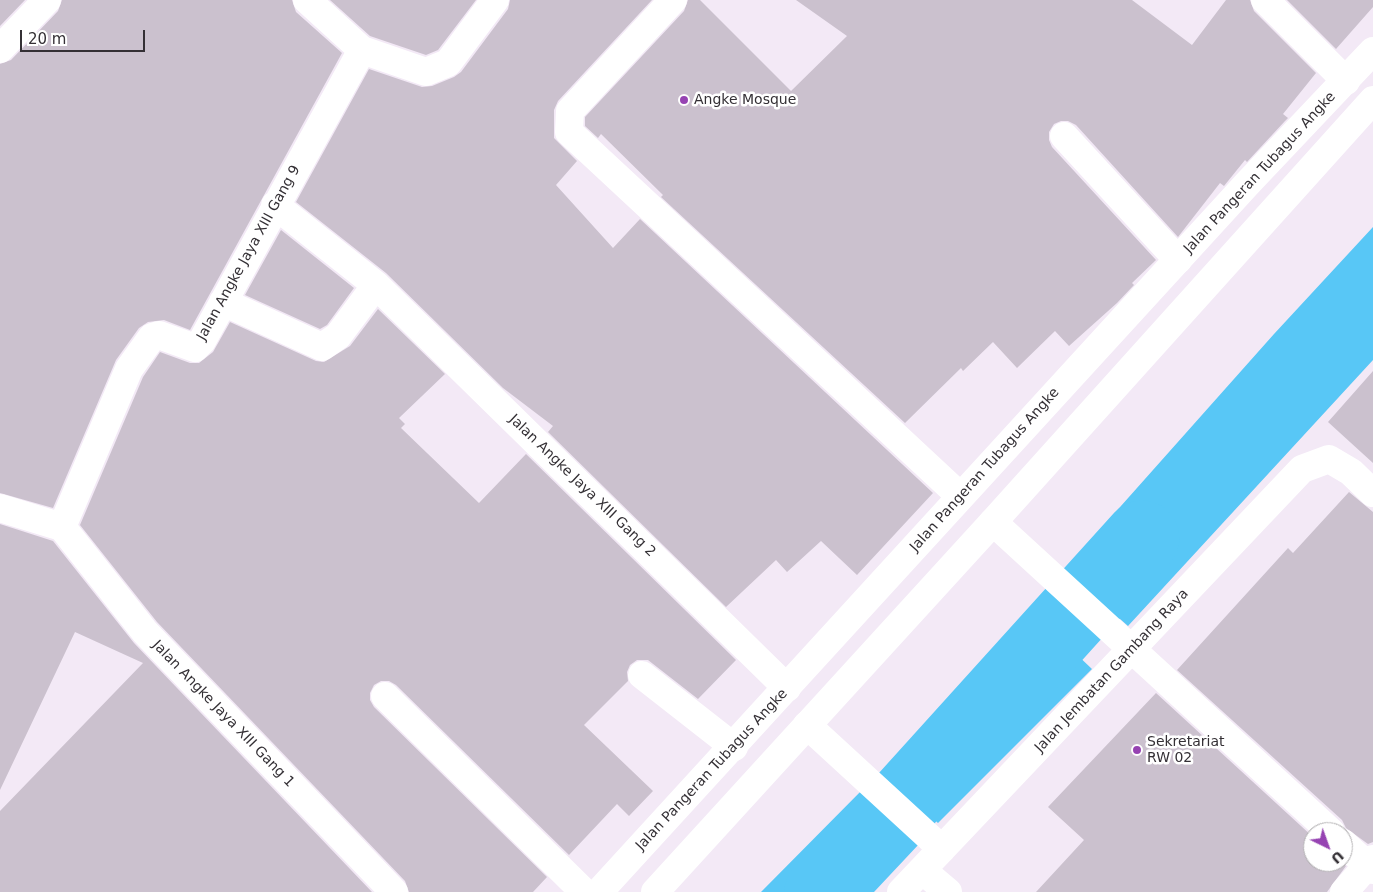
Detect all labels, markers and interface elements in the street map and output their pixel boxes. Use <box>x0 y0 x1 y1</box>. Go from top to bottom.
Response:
scale bar <box>22 20 148 52</box>
text: 20 m <box>28 30 66 48</box>
street label: Jalan Pangeran Tubagus Angke <box>1181 89 1339 257</box>
place label: Angke Mosque <box>694 92 796 108</box>
marker: Angke Mosque <box>678 94 690 106</box>
street label: Jalan Angke Jaya XIII Gang 9 <box>194 163 304 343</box>
street label: Jalan Pangeran Tubagus Angke <box>907 385 1063 555</box>
street label: Jalan Angke Jaya XIII Gang 2 <box>505 411 659 561</box>
street label: Jalan Jembatan Gambang Raya <box>1032 586 1192 756</box>
street label: Jalan Angke Jaya XIII Gang 1 <box>148 637 298 791</box>
street label: Jalan Pangeran Tubagus Angke <box>633 686 791 854</box>
place label: Sekretariat RW 02 <box>1147 734 1224 766</box>
marker: Sekretariat RW 02 <box>1131 744 1143 756</box>
north arrow <box>1303 822 1353 872</box>
text: U <box>1328 848 1347 867</box>

